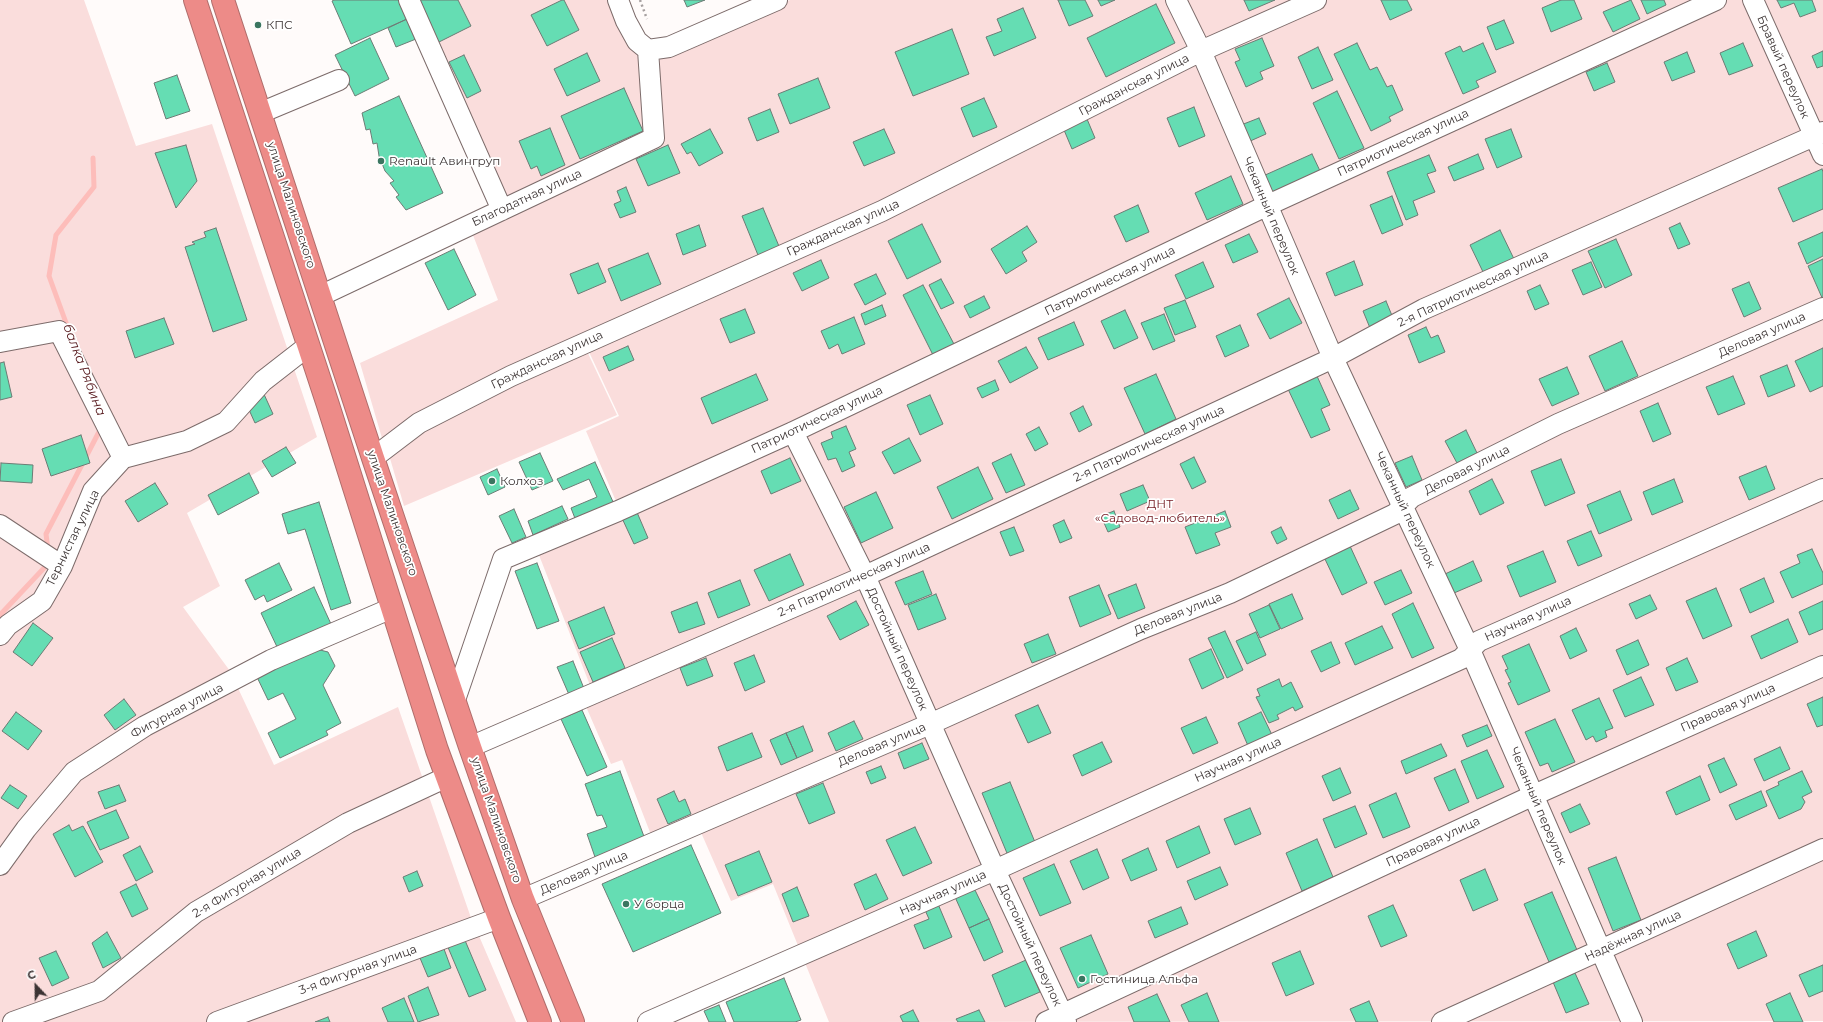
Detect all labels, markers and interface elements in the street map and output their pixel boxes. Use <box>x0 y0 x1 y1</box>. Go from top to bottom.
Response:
street label: Бравый переулок <box>1754 13 1812 121</box>
place label: КПС <box>266 18 293 32</box>
marker: КПС <box>253 20 263 30</box>
street label: Гражданская улица <box>1076 51 1192 119</box>
street label: Патриотическая улица <box>1335 106 1471 180</box>
street label: улица Малиновского <box>264 140 318 270</box>
place label: Renault Авингруп <box>389 154 500 168</box>
street label: Чеканный переулок <box>1240 155 1302 277</box>
marker: Renault Авингруп <box>376 156 386 166</box>
street label: Благодатная улица <box>470 166 584 230</box>
street label: Гражданская улица <box>784 197 902 259</box>
street label: Патриотическая улица <box>1042 243 1178 319</box>
street label: 2-я Патриотическая улица <box>1395 248 1551 330</box>
street label: Деловая улица <box>1716 309 1808 361</box>
water label: балка Рябина <box>59 322 109 418</box>
street label: Гражданская улица <box>489 328 605 392</box>
street label: Патриотическая улица <box>749 383 885 457</box>
street label: 2-я Патриотическая улица <box>1071 403 1227 485</box>
street label: Деловая улица <box>1422 442 1512 498</box>
street label: улица Малиновского <box>364 448 420 578</box>
street label: Чеканный переулок <box>1372 450 1438 570</box>
place label: Колхоз <box>500 474 543 488</box>
marker: Колхоз <box>487 476 497 486</box>
street label: Тернистая улица <box>43 487 103 589</box>
park label: ДНТ «Садовод-любитель» <box>1095 497 1225 525</box>
street label: 2-я Патриотическая улица <box>776 540 932 620</box>
street label: Достойный переулок <box>863 585 931 713</box>
street label: Деловая улица <box>1132 590 1224 638</box>
street label: Научная улица <box>1482 593 1574 645</box>
street label: Фигурная улица <box>128 680 226 742</box>
street label: Правовая улица <box>1678 681 1778 735</box>
street label: Деловая улица <box>836 720 928 770</box>
street label: Научная улица <box>1192 734 1284 786</box>
street label: Чеканный переулок <box>1507 745 1569 867</box>
street label: улица Малиновского <box>468 755 524 885</box>
street label: Правовая улица <box>1384 814 1482 870</box>
street label: 2-я Фигурная улица <box>190 845 304 921</box>
street label: Деловая улица <box>538 848 630 898</box>
street label: Научная улица <box>897 867 989 919</box>
street label: Достойный переулок <box>995 881 1065 1009</box>
place label: У борца <box>634 897 684 911</box>
marker: У борца <box>621 899 631 909</box>
street label: Надёжная улица <box>1582 907 1684 965</box>
street label: 3-я Фигурная улица <box>297 942 419 998</box>
north arrow <box>16 966 56 1006</box>
text: С <box>25 967 38 983</box>
place label: Гостиница Альфа <box>1090 972 1198 986</box>
marker: Гостиница Альфа <box>1077 974 1087 984</box>

